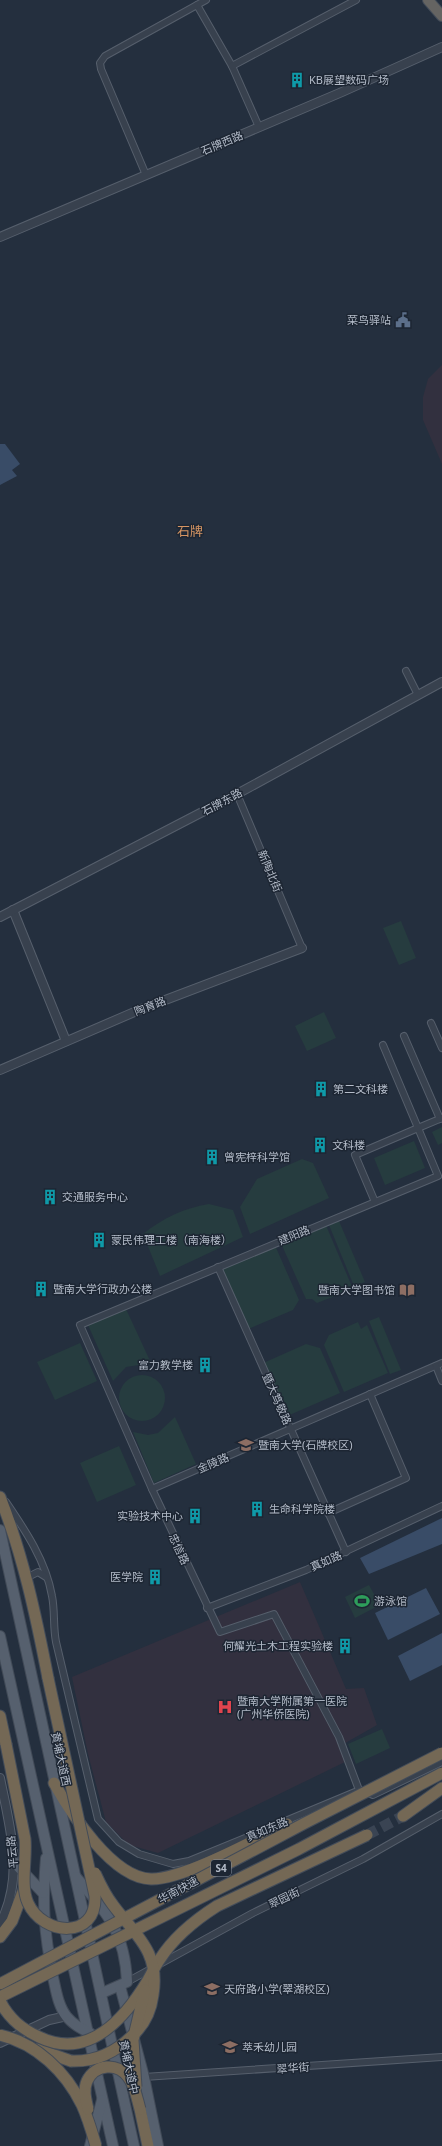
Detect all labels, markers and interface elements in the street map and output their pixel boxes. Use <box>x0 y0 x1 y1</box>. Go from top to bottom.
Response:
building icon: KB展望数码广场 <box>288 71 306 89</box>
place label: KB展望数码广场 <box>309 72 389 87</box>
street label: 石牌西路 <box>199 127 245 158</box>
public building icon: 菜鸟驿站 <box>394 311 412 329</box>
place label: 菜鸟驿站 <box>347 312 391 327</box>
district label: 石牌 <box>177 522 203 540</box>
street label: 石牌东路 <box>199 785 245 819</box>
street label: 新陶北街 <box>255 848 286 894</box>
street label: 陶育路 <box>132 993 168 1018</box>
building icon: 第二文科楼 <box>312 1080 330 1098</box>
place label: 第二文科楼 <box>333 1081 388 1096</box>
building icon: 文科楼 <box>311 1136 329 1154</box>
place label: 文科楼 <box>332 1137 365 1152</box>
building icon: 曾宪梓科学馆 <box>203 1148 221 1166</box>
place label: 曾宪梓科学馆 <box>224 1149 290 1164</box>
building icon: 交通服务中心 <box>41 1188 59 1206</box>
place label: 交通服务中心 <box>62 1189 128 1204</box>
street label: 建阳路 <box>276 1221 312 1248</box>
building icon: 蒙民伟理工楼（南海楼） <box>90 1231 108 1249</box>
place label: 蒙民伟理工楼（南海楼） <box>111 1232 232 1247</box>
building icon: 暨南大学行政办公楼 <box>32 1280 50 1298</box>
place label: 暨南大学行政办公楼 <box>53 1281 152 1296</box>
library icon: 暨南大学图书馆 <box>398 1281 416 1299</box>
place label: 暨南大学图书馆 <box>318 1282 395 1297</box>
building icon: 富力教学楼 <box>196 1356 214 1374</box>
place label: 富力教学楼 <box>138 1357 193 1372</box>
street label: 暨大笃敬路 <box>259 1371 295 1427</box>
school or university icon: 暨南大学(石牌校区) <box>237 1436 255 1454</box>
place label: 暨南大学(石牌校区) <box>258 1437 353 1452</box>
street label: 金陵路 <box>195 1449 231 1476</box>
building icon: 生命科学院楼 <box>248 1500 266 1518</box>
place label: 生命科学院楼 <box>269 1501 335 1516</box>
building icon: 实验技术中心 <box>186 1507 204 1525</box>
place label: 实验技术中心 <box>117 1508 183 1523</box>
street label: 忠信路 <box>166 1531 193 1567</box>
street label: 真如路 <box>308 1547 344 1574</box>
building icon: 医学院 <box>146 1568 164 1586</box>
place label: 医学院 <box>110 1569 143 1584</box>
sports icon: 游泳馆 <box>353 1592 371 1610</box>
place label: 游泳馆 <box>374 1593 407 1608</box>
building icon: 何耀光土木工程实验楼 <box>336 1637 354 1655</box>
place label: 何耀光土木工程实验楼 <box>223 1638 333 1653</box>
place label: 暨南大学附属第一医院 (广州华侨医院) <box>237 1693 347 1721</box>
hospital icon: 暨南大学附属第一医院 (广州华侨医院) <box>216 1698 234 1716</box>
street label: 黄埔大道西 <box>48 1730 75 1787</box>
street label: 真如东路 <box>244 1813 290 1844</box>
street label: 平云路 <box>3 1835 20 1869</box>
road number: S4 <box>211 1860 231 1876</box>
street label: 华南快速 <box>155 1873 201 1907</box>
street label: 翠园街 <box>266 1884 302 1912</box>
school or university icon: 天府路小学(翠湖校区) <box>203 1980 221 1998</box>
place label: 天府路小学(翠湖校区) <box>224 1981 330 1996</box>
street label: 黄埔大道中 <box>116 2038 143 2095</box>
school or university icon: 萃禾幼儿园 <box>221 2038 239 2056</box>
place label: 萃禾幼儿园 <box>242 2039 297 2054</box>
street label: 翠华街 <box>276 2059 310 2076</box>

